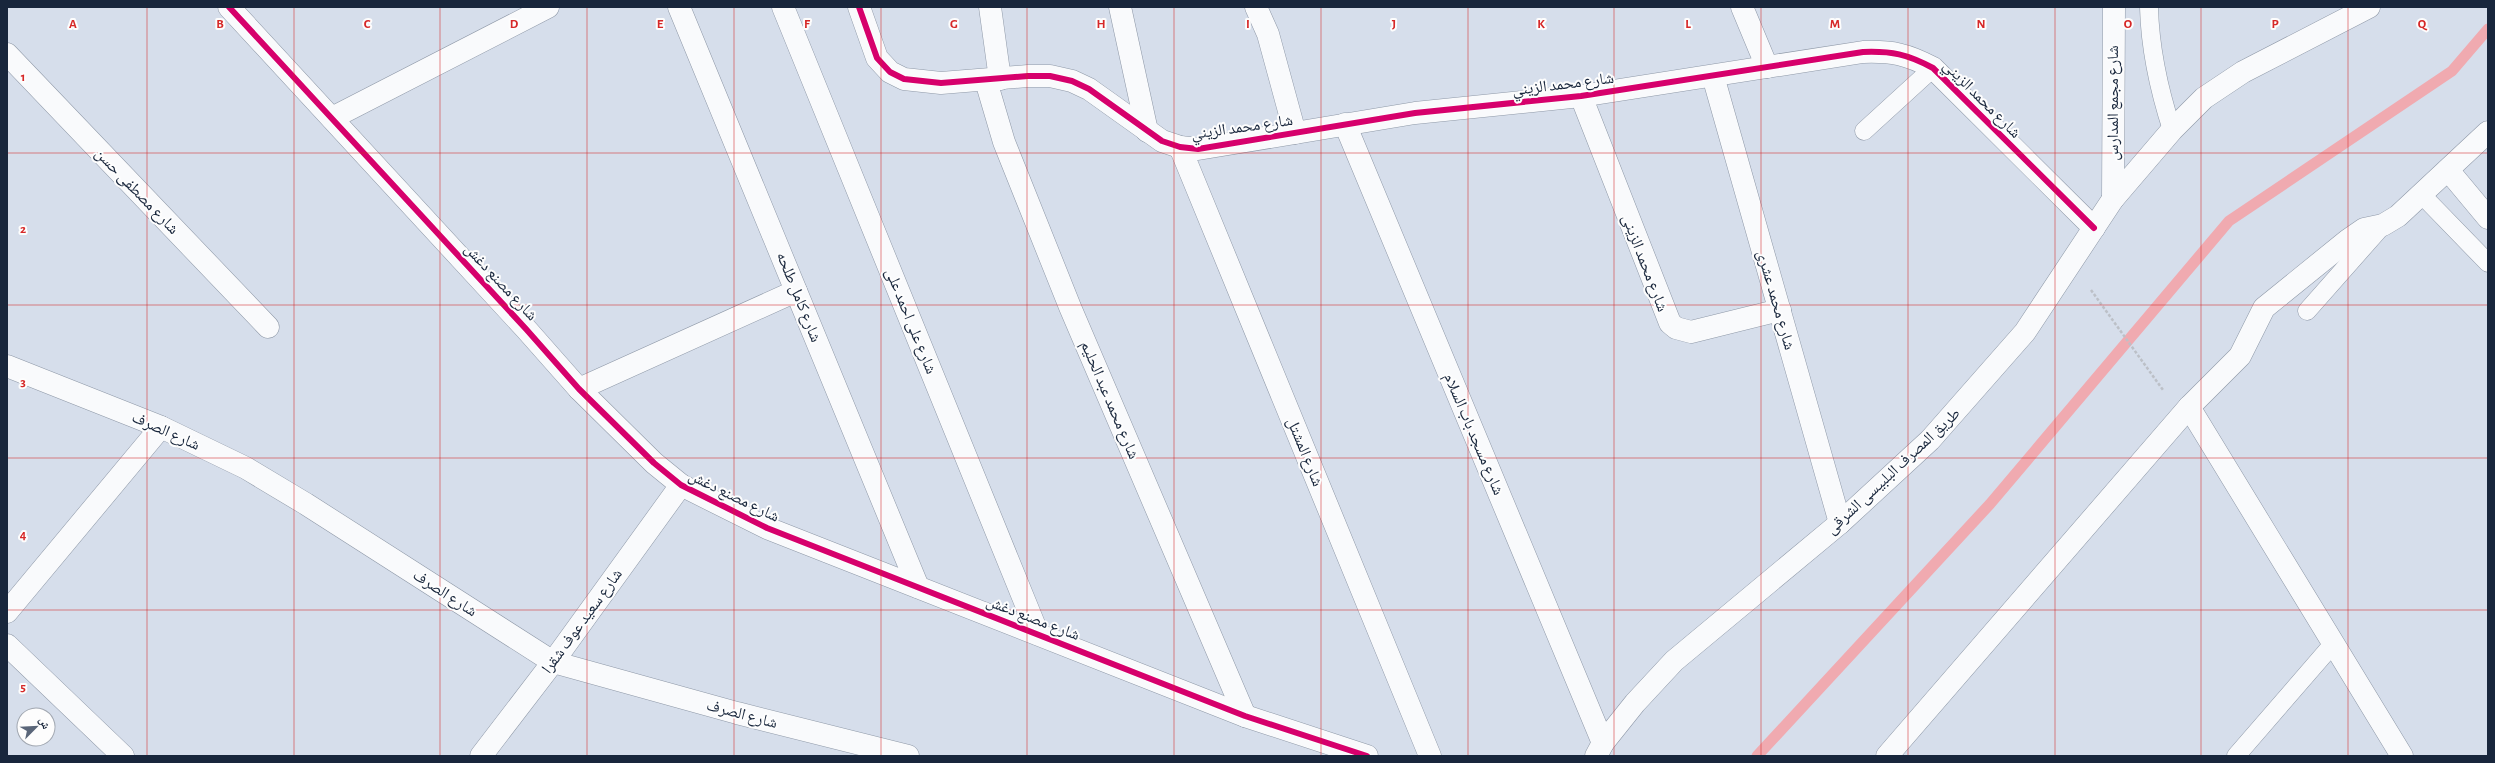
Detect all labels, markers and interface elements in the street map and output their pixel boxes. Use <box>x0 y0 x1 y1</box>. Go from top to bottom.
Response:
text: A <box>69 18 77 31</box>
text: B <box>216 18 224 31</box>
text: C <box>364 18 371 31</box>
text: D <box>510 18 519 31</box>
text: E <box>657 18 664 31</box>
text: F <box>804 18 811 31</box>
text: G <box>950 18 958 31</box>
text: H <box>1096 18 1106 31</box>
text: I <box>1246 18 1250 31</box>
text: J <box>1392 18 1396 31</box>
text: K <box>1537 18 1545 31</box>
text: L <box>1685 18 1691 31</box>
text: M <box>1830 18 1840 31</box>
text: N <box>1976 18 1986 31</box>
text: O <box>2124 18 2133 31</box>
text: P <box>2271 18 2279 31</box>
text: Q <box>2418 18 2428 31</box>
street label: شارع مجمع المدارس <box>2105 45 2123 161</box>
street label: شارع محمد الزيني <box>1937 57 2024 144</box>
street label: شارع محمد الزيني <box>1511 70 1615 102</box>
text: 1 <box>21 71 25 84</box>
street label: شارع محمد الزيني <box>1190 112 1295 146</box>
street label: شارع مصطفى حسن <box>91 145 182 239</box>
street label: شارع محمد الزينى <box>1617 212 1671 315</box>
text: 2 <box>20 223 26 236</box>
street label: شارع مصنع دغش <box>460 240 541 325</box>
street label: شارع محمد عشرى <box>1752 248 1798 352</box>
street label: شارع كامل طلحه <box>772 250 824 345</box>
street label: شارع على احمد على <box>881 266 939 377</box>
street label: شارع محمد عبد الحليم <box>1076 339 1142 462</box>
street label: شارع مسجد باب السلام <box>1439 371 1507 498</box>
text: 3 <box>20 376 26 389</box>
street label: طريق المصرف البلبيسى الشرقى <box>1823 405 1964 539</box>
street label: شارع الصرف <box>129 409 202 455</box>
street label: شارع المشتل <box>1282 415 1326 489</box>
street label: شارع مصنع دغش <box>685 467 782 527</box>
text: 4 <box>20 529 27 542</box>
street label: شارع الصرف <box>409 566 480 621</box>
street label: شارع سعيد عوف شقرا <box>539 566 627 677</box>
street label: شارع مصنع دغش <box>983 593 1082 645</box>
text: 5 <box>20 681 26 694</box>
street label: شارع الصرف <box>704 697 779 733</box>
north arrow <box>16 707 56 747</box>
text: ش <box>35 716 52 732</box>

